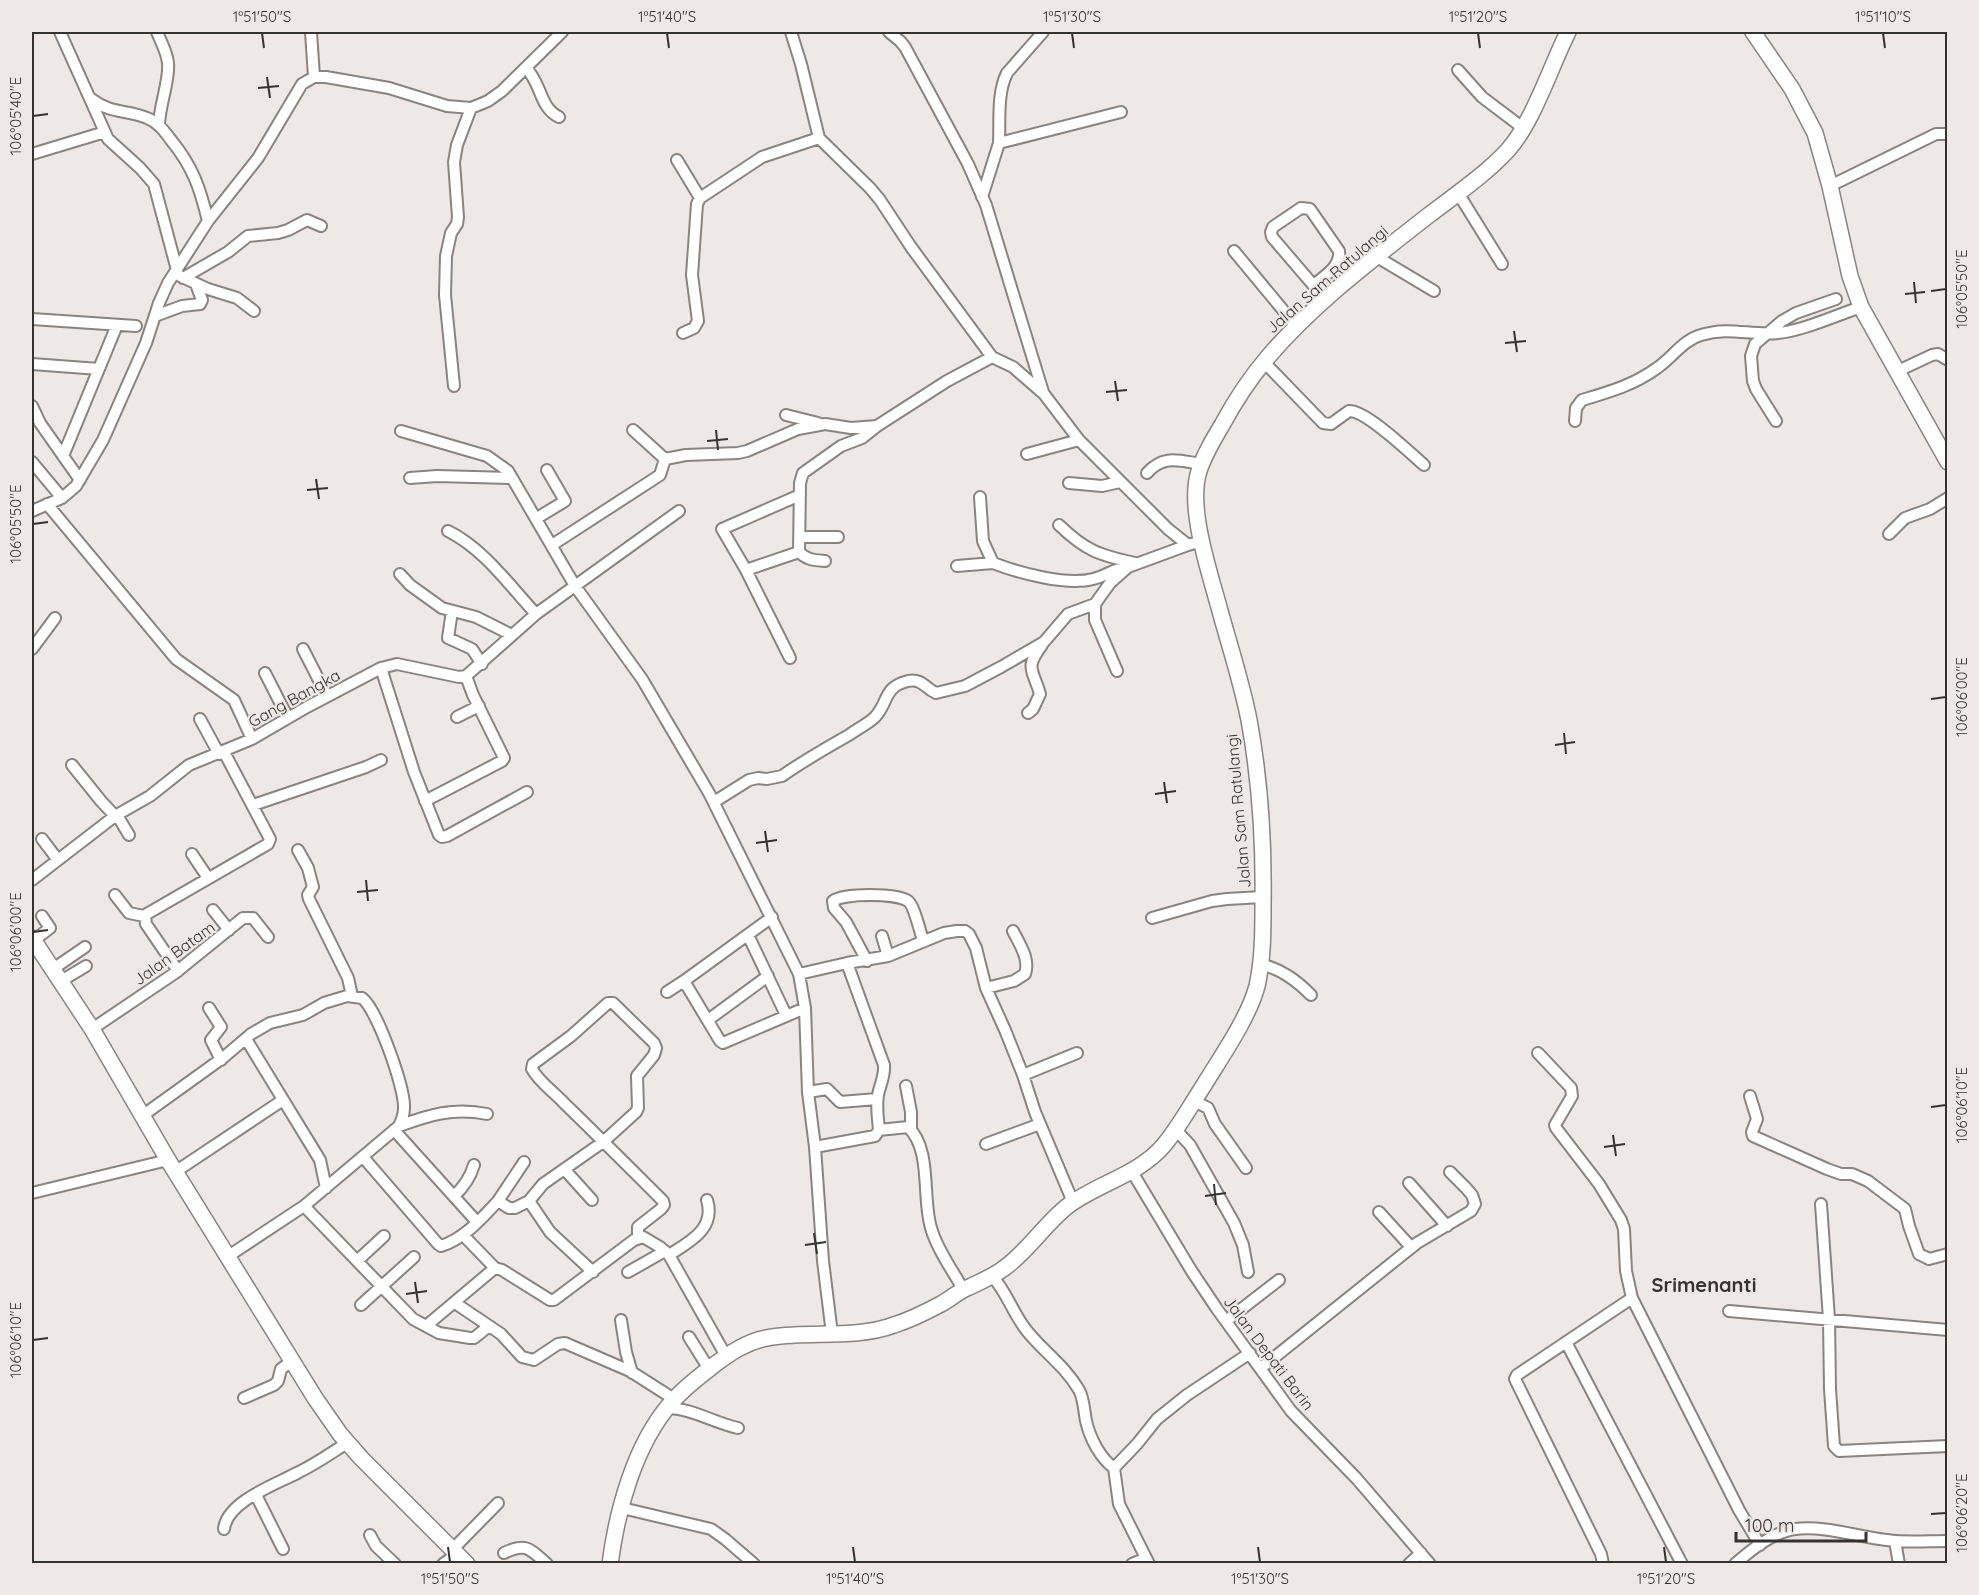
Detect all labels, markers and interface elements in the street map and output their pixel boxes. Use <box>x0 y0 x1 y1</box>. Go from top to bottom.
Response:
text: 1°51'50"S <box>233 7 291 26</box>
text: 1°51'40"S <box>638 7 696 26</box>
text: 1°51'30"S <box>1043 7 1101 26</box>
text: 1°51'20"S <box>1449 7 1507 26</box>
text: 1°51'10"S <box>1855 7 1911 26</box>
text: 106°05'40"E <box>6 77 25 155</box>
street label: Jalan Sam Ratulangi <box>1262 221 1392 337</box>
text: 106°05'50"E <box>1952 250 1971 328</box>
text: 106°05'50"E <box>6 485 25 563</box>
text: 106°06'00"E <box>1952 657 1971 737</box>
street label: Gang Bangka <box>244 664 344 732</box>
street label: Jalan Sam Ratulangi <box>1221 733 1255 889</box>
text: 106°06'00"E <box>6 892 25 972</box>
street label: Jalan Batam <box>129 917 219 989</box>
text: 106°06'10"E <box>1952 1067 1971 1143</box>
district label: Srimenanti <box>1652 1272 1756 1297</box>
street label: Jalan Depati Barin <box>1219 1292 1319 1414</box>
text: 106°06'10"E <box>6 1302 25 1378</box>
text: 106°06'20"E <box>1952 1474 1971 1552</box>
scale bar <box>1736 1505 1866 1543</box>
text: 100 m <box>1745 1514 1794 1537</box>
text: 1°51'50"S <box>421 1569 479 1588</box>
text: 1°51'40"S <box>826 1569 884 1588</box>
text: 1°51'30"S <box>1231 1569 1289 1588</box>
text: 1°51'20"S <box>1637 1569 1695 1588</box>

